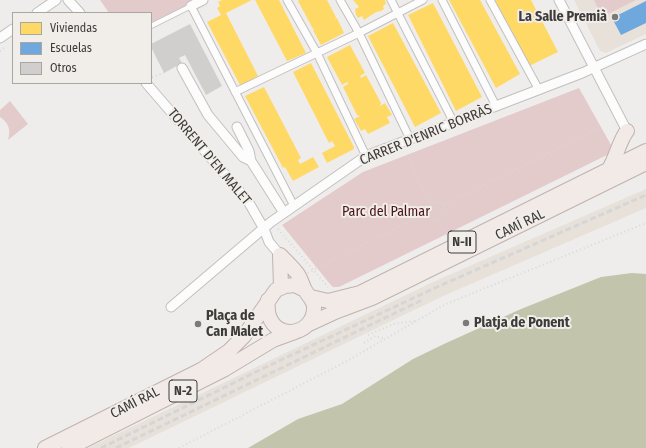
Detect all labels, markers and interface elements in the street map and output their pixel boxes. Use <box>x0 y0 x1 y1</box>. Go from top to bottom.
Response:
place label: La Salle Premià <box>519 9 607 25</box>
legend <box>12 12 152 84</box>
marker: La Salle Premià <box>610 12 620 22</box>
text: Viviendas <box>50 21 97 35</box>
text: Escuelas <box>50 41 92 55</box>
text: Otros <box>50 61 77 75</box>
street label: CARRER D'ENRIC BORRÀS <box>358 101 494 169</box>
street label: TORRENT D'EN MALET <box>164 105 254 209</box>
park label: Parc del Palmar <box>342 204 430 220</box>
street label: CAMÍ RAL <box>493 206 547 244</box>
road number: N-II <box>448 231 476 253</box>
place label: Plaça de Can Malet <box>206 308 263 340</box>
place label: Platja de Ponent <box>474 315 570 331</box>
marker: Platja de Ponent <box>461 318 471 328</box>
marker: Plaça de Can Malet <box>193 319 203 329</box>
road number: N-2 <box>169 380 197 402</box>
street label: CAMÍ RAL <box>108 384 162 422</box>

